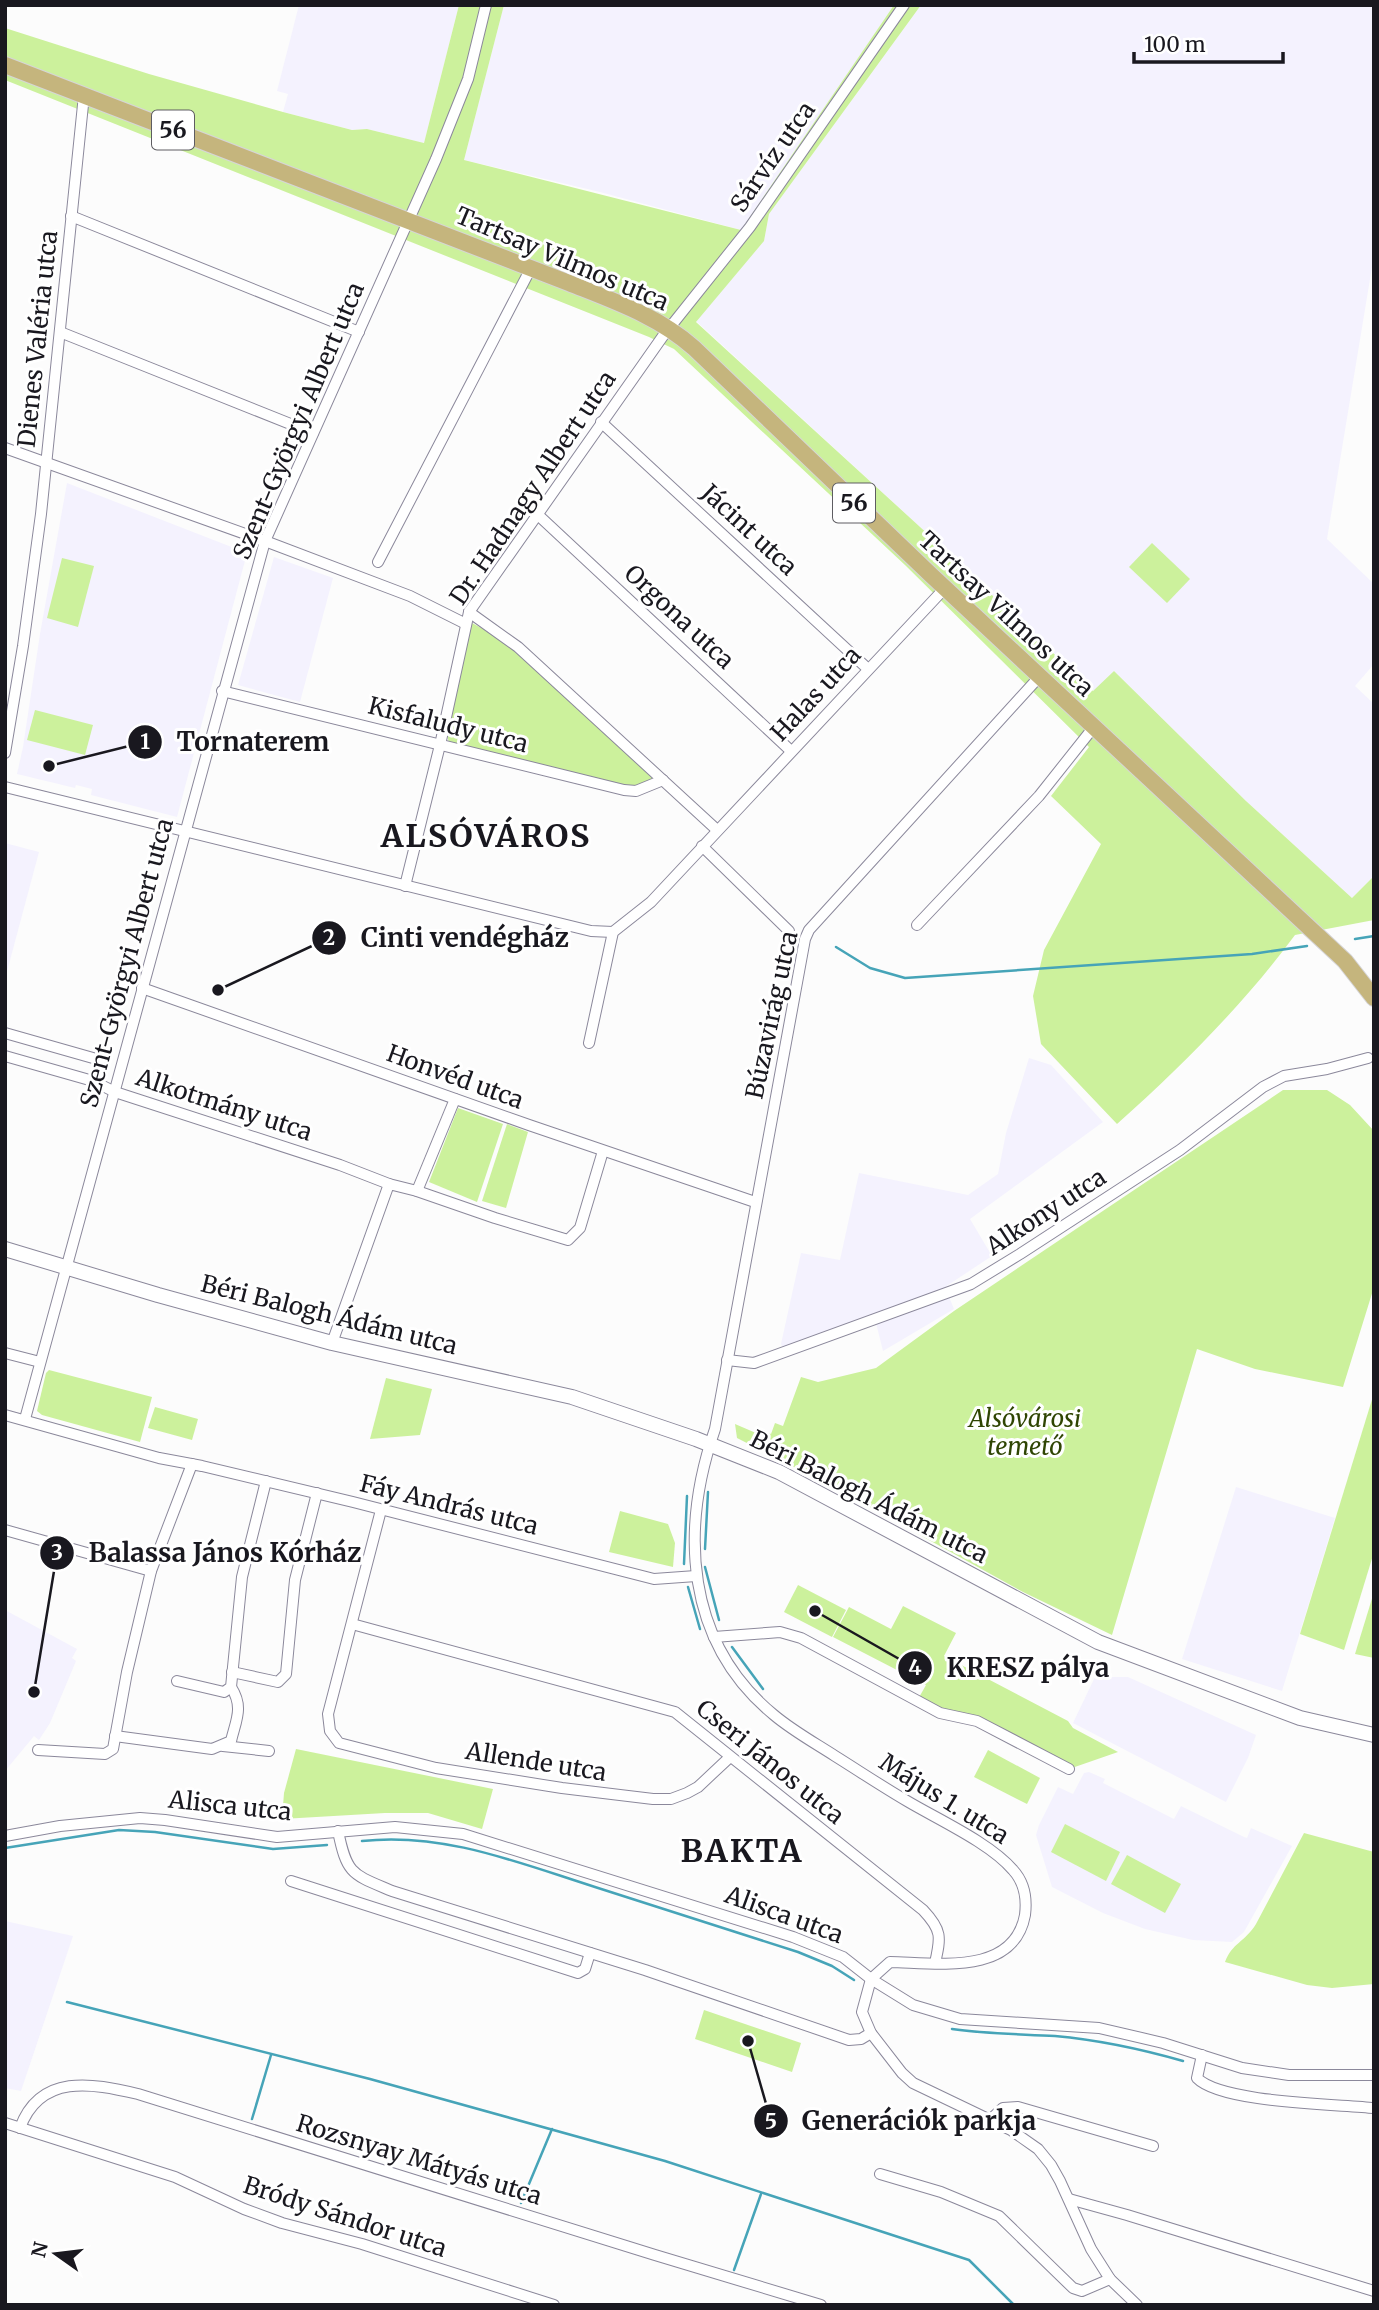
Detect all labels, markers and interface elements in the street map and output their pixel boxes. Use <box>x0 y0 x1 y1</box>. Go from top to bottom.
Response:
scale bar <box>1134 21 1283 65</box>
text: 100 m <box>1144 31 1206 58</box>
street label: Sárvíz utca <box>723 95 822 218</box>
road number: 56 <box>152 111 194 150</box>
street label: Tartsay Vilmos utca <box>451 200 674 318</box>
street label: Dienes Valéria utca <box>11 229 64 449</box>
street label: Szent-Györgyi Albert utca <box>226 277 371 564</box>
street label: Dr. Hadnagy Albert utca <box>443 365 623 611</box>
street label: Jácint utca <box>694 477 804 582</box>
road number: 56 <box>833 484 875 523</box>
street label: Tartsay Vilmos utca <box>912 524 1101 703</box>
street label: Orgona utca <box>618 558 741 675</box>
street label: Halas utca <box>764 640 868 748</box>
street label: Kisfaludy utca <box>365 690 531 759</box>
callout: Tornaterem <box>127 719 343 766</box>
text: Tornaterem <box>177 725 329 758</box>
text: 1 <box>140 728 150 755</box>
street label: Szent-Györgyi Albert utca <box>73 815 180 1111</box>
district label: ALSÓVÁROS <box>380 816 591 856</box>
callout: Cinti vendégház <box>312 915 583 962</box>
text: Cinti vendégház <box>361 921 569 954</box>
text: 2 <box>323 924 335 951</box>
street label: Búzavirág utca <box>739 928 804 1102</box>
street label: Honvéd utca <box>383 1037 528 1116</box>
street label: Alkotmány utca <box>131 1061 316 1148</box>
street label: Alkony utca <box>979 1161 1112 1262</box>
street label: Béri Balogh Ádám utca <box>198 1268 461 1361</box>
park label: Alsóvárosi temető <box>967 1403 1081 1462</box>
street label: Béri Balogh Ádám utca <box>745 1423 994 1570</box>
street label: Fáy András utca <box>357 1467 542 1542</box>
callout: Balassa János Kórház <box>40 1529 376 1576</box>
text: Balassa János Kórház <box>89 1536 361 1569</box>
text: 3 <box>51 1539 63 1566</box>
callout: KRESZ pálya <box>898 1644 1124 1691</box>
text: KRESZ pálya <box>946 1651 1110 1684</box>
text: 4 <box>908 1654 922 1681</box>
street label: Cseri János utca <box>690 1693 851 1831</box>
street label: Allende utca <box>463 1735 609 1788</box>
street label: Május 1. utca <box>874 1746 1015 1851</box>
street label: Alisca utca <box>166 1784 293 1827</box>
district label: BAKTA <box>681 1831 803 1871</box>
street label: Alisca utca <box>720 1878 848 1950</box>
callout: Generációk parkja <box>753 2098 1051 2145</box>
text: Generációk parkja <box>802 2104 1036 2137</box>
street label: Rozsnyay Mátyás utca <box>293 2107 546 2212</box>
text: 5 <box>765 2108 777 2135</box>
street label: Bródy Sándor utca <box>240 2169 451 2264</box>
north arrow <box>21 2219 91 2289</box>
text: N <box>26 2240 53 2260</box>

